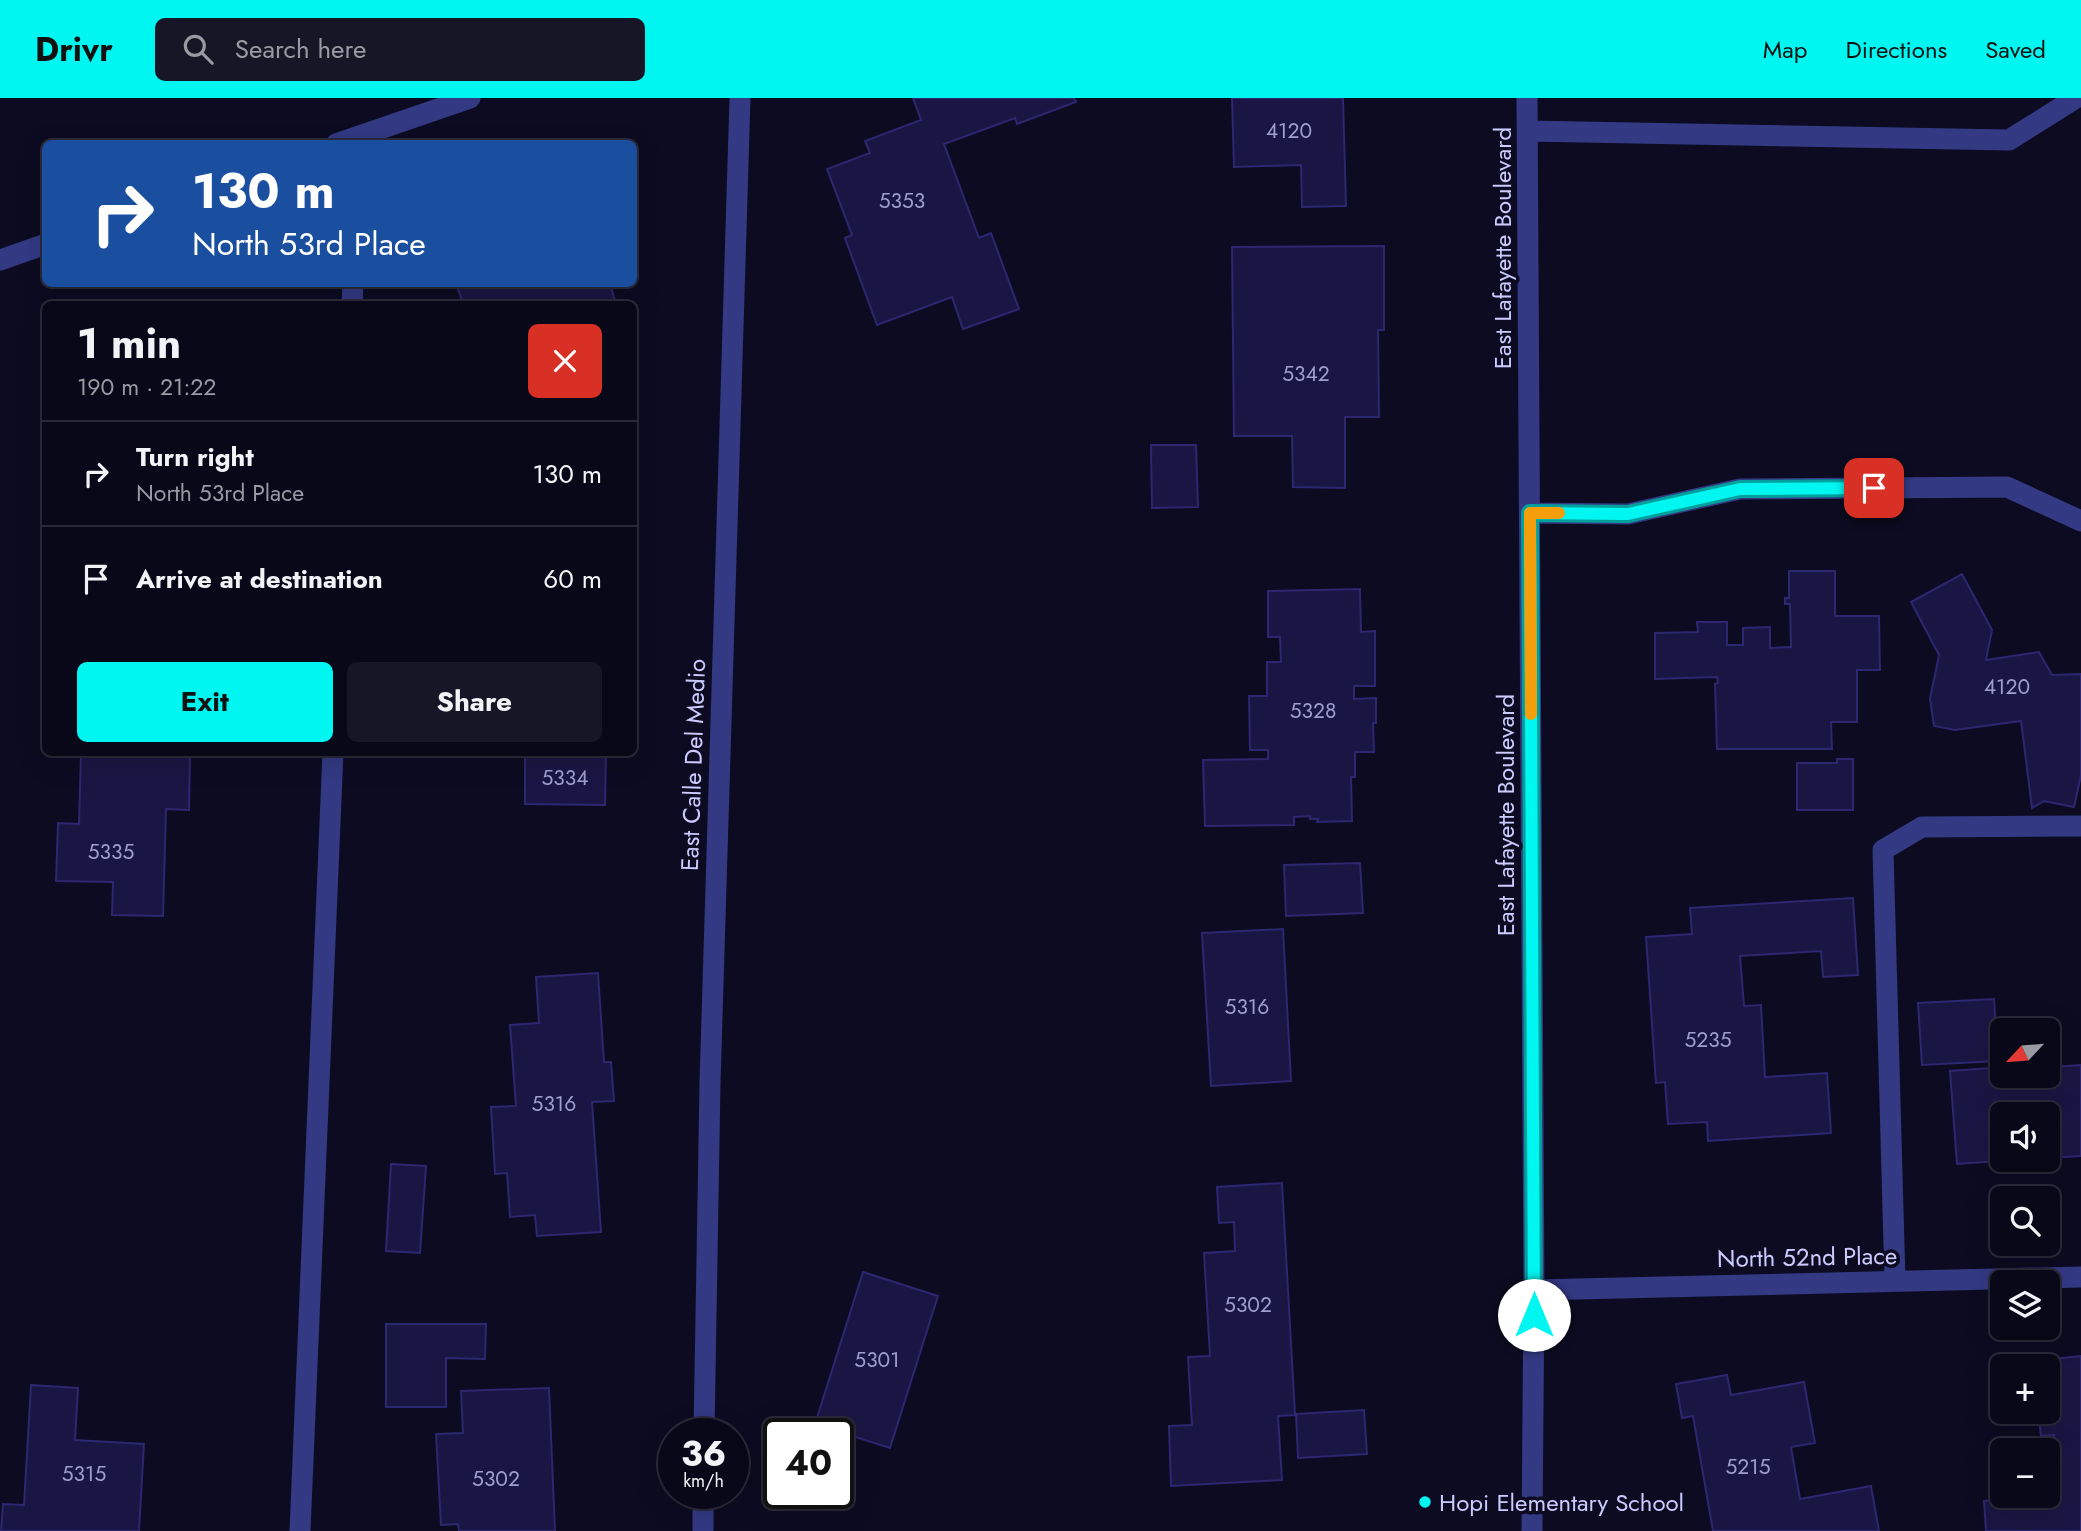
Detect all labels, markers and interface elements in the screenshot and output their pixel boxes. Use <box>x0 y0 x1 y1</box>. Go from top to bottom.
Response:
search box <box>155 18 645 81</box>
text: Drivr <box>35 26 113 73</box>
icon: search <box>179 30 217 68</box>
text: Search here <box>235 30 366 68</box>
text: Map <box>1763 32 1808 67</box>
text: Directions <box>1846 32 1947 67</box>
text: Saved <box>1985 32 2046 67</box>
house number: 4120 <box>1266 116 1312 146</box>
street label: East Lafayette Boulevard <box>1485 127 1520 369</box>
text: 130 m <box>192 156 335 226</box>
icon: right <box>77 168 168 259</box>
house number: 5353 <box>879 186 925 216</box>
text: North 53rd Place <box>192 221 426 267</box>
text: 1 min <box>77 313 181 374</box>
button: close <box>528 324 602 398</box>
house number: 5342 <box>1282 359 1330 389</box>
text: 190 m · 21:22 <box>77 370 216 404</box>
text: Turn right <box>136 438 254 476</box>
icon: right <box>77 455 115 493</box>
text: 130 m <box>532 455 602 493</box>
pin <box>1844 458 1904 518</box>
icon: arrive <box>1855 469 1893 507</box>
text: North 53rd Place <box>136 476 304 510</box>
icon: arrive <box>77 560 115 598</box>
text: Arrive at destination <box>136 560 383 598</box>
text: 60 m <box>543 560 602 598</box>
street label: East Calle Del Medio <box>672 658 714 872</box>
button: Exit <box>77 662 333 742</box>
button: Share <box>347 662 602 742</box>
house number: 4120 <box>1984 672 2030 702</box>
street label: East Lafayette Boulevard <box>1488 694 1523 936</box>
house number: 5328 <box>1290 696 1336 726</box>
house number: 5334 <box>541 763 589 793</box>
house number: 5335 <box>88 837 134 867</box>
house number: 5316 <box>1225 992 1269 1022</box>
north arrow <box>1990 1018 2060 1088</box>
map controls <box>1990 1018 2060 1508</box>
house number: 5235 <box>1684 1025 1732 1055</box>
house number: 5316 <box>532 1089 576 1119</box>
button: sound <box>1990 1102 2060 1172</box>
button: search <box>1990 1186 2060 1256</box>
street label: North 52nd Place <box>1717 1238 1897 1276</box>
button: layers <box>1990 1270 2060 1340</box>
position arrow <box>1497 1278 1571 1352</box>
house number: 5302 <box>1224 1290 1272 1320</box>
house number: 5301 <box>854 1345 900 1375</box>
button: + <box>1990 1354 2060 1424</box>
speed limit sign: 40 <box>763 1418 854 1509</box>
text: 36 <box>681 1429 726 1479</box>
button: − <box>1990 1438 2060 1508</box>
house number: 5215 <box>1725 1452 1771 1482</box>
house number: 5315 <box>62 1459 106 1489</box>
house number: 5302 <box>472 1464 520 1494</box>
text: km/h <box>683 1468 724 1494</box>
place label: Hopi Elementary School <box>1439 1485 1684 1520</box>
marker: Hopi Elementary School <box>1417 1494 1433 1510</box>

